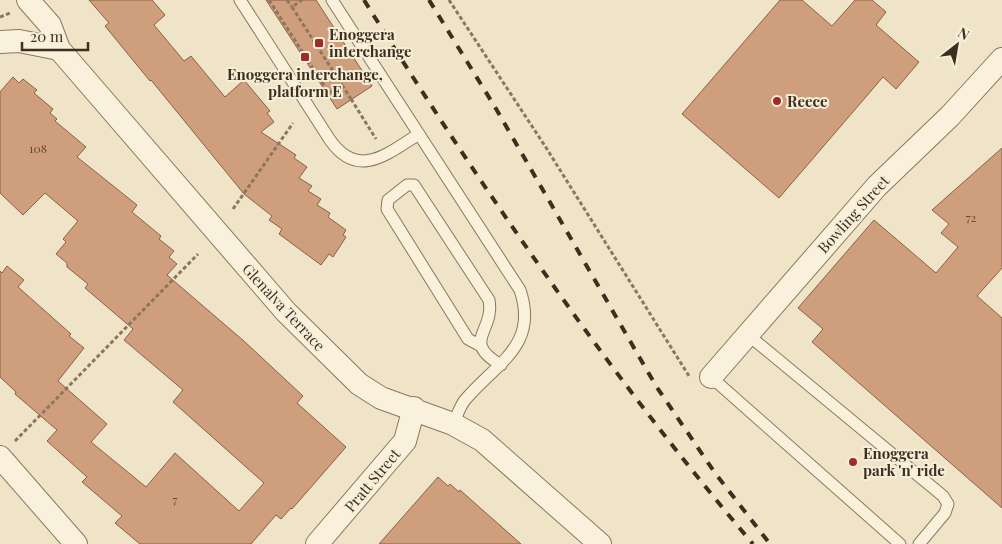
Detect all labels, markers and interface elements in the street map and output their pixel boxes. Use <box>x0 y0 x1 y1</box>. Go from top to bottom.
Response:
scale bar <box>22 20 89 52</box>
north arrow <box>932 20 982 70</box>
text: N <box>955 23 973 44</box>
place label: Enoggera interchange <box>329 24 412 61</box>
text: 20 m <box>30 26 64 46</box>
marker: Enoggera interchange <box>313 37 325 49</box>
marker: Enoggera interchange, platform E <box>299 51 311 63</box>
place label: Enoggera interchange, platform E <box>227 64 383 101</box>
place label: Reece <box>787 91 828 111</box>
marker: Reece <box>771 95 783 107</box>
house number: 108 <box>29 140 47 156</box>
street label: Bowling Street <box>813 170 894 257</box>
house number: 72 <box>966 209 977 225</box>
street label: Glenalva Terrace <box>238 259 330 355</box>
place label: Enoggera park 'n' ride <box>863 443 945 480</box>
street label: Pratt Street <box>340 444 405 516</box>
marker: Enoggera park 'n' ride <box>847 456 859 468</box>
house number: 7 <box>173 491 178 507</box>

